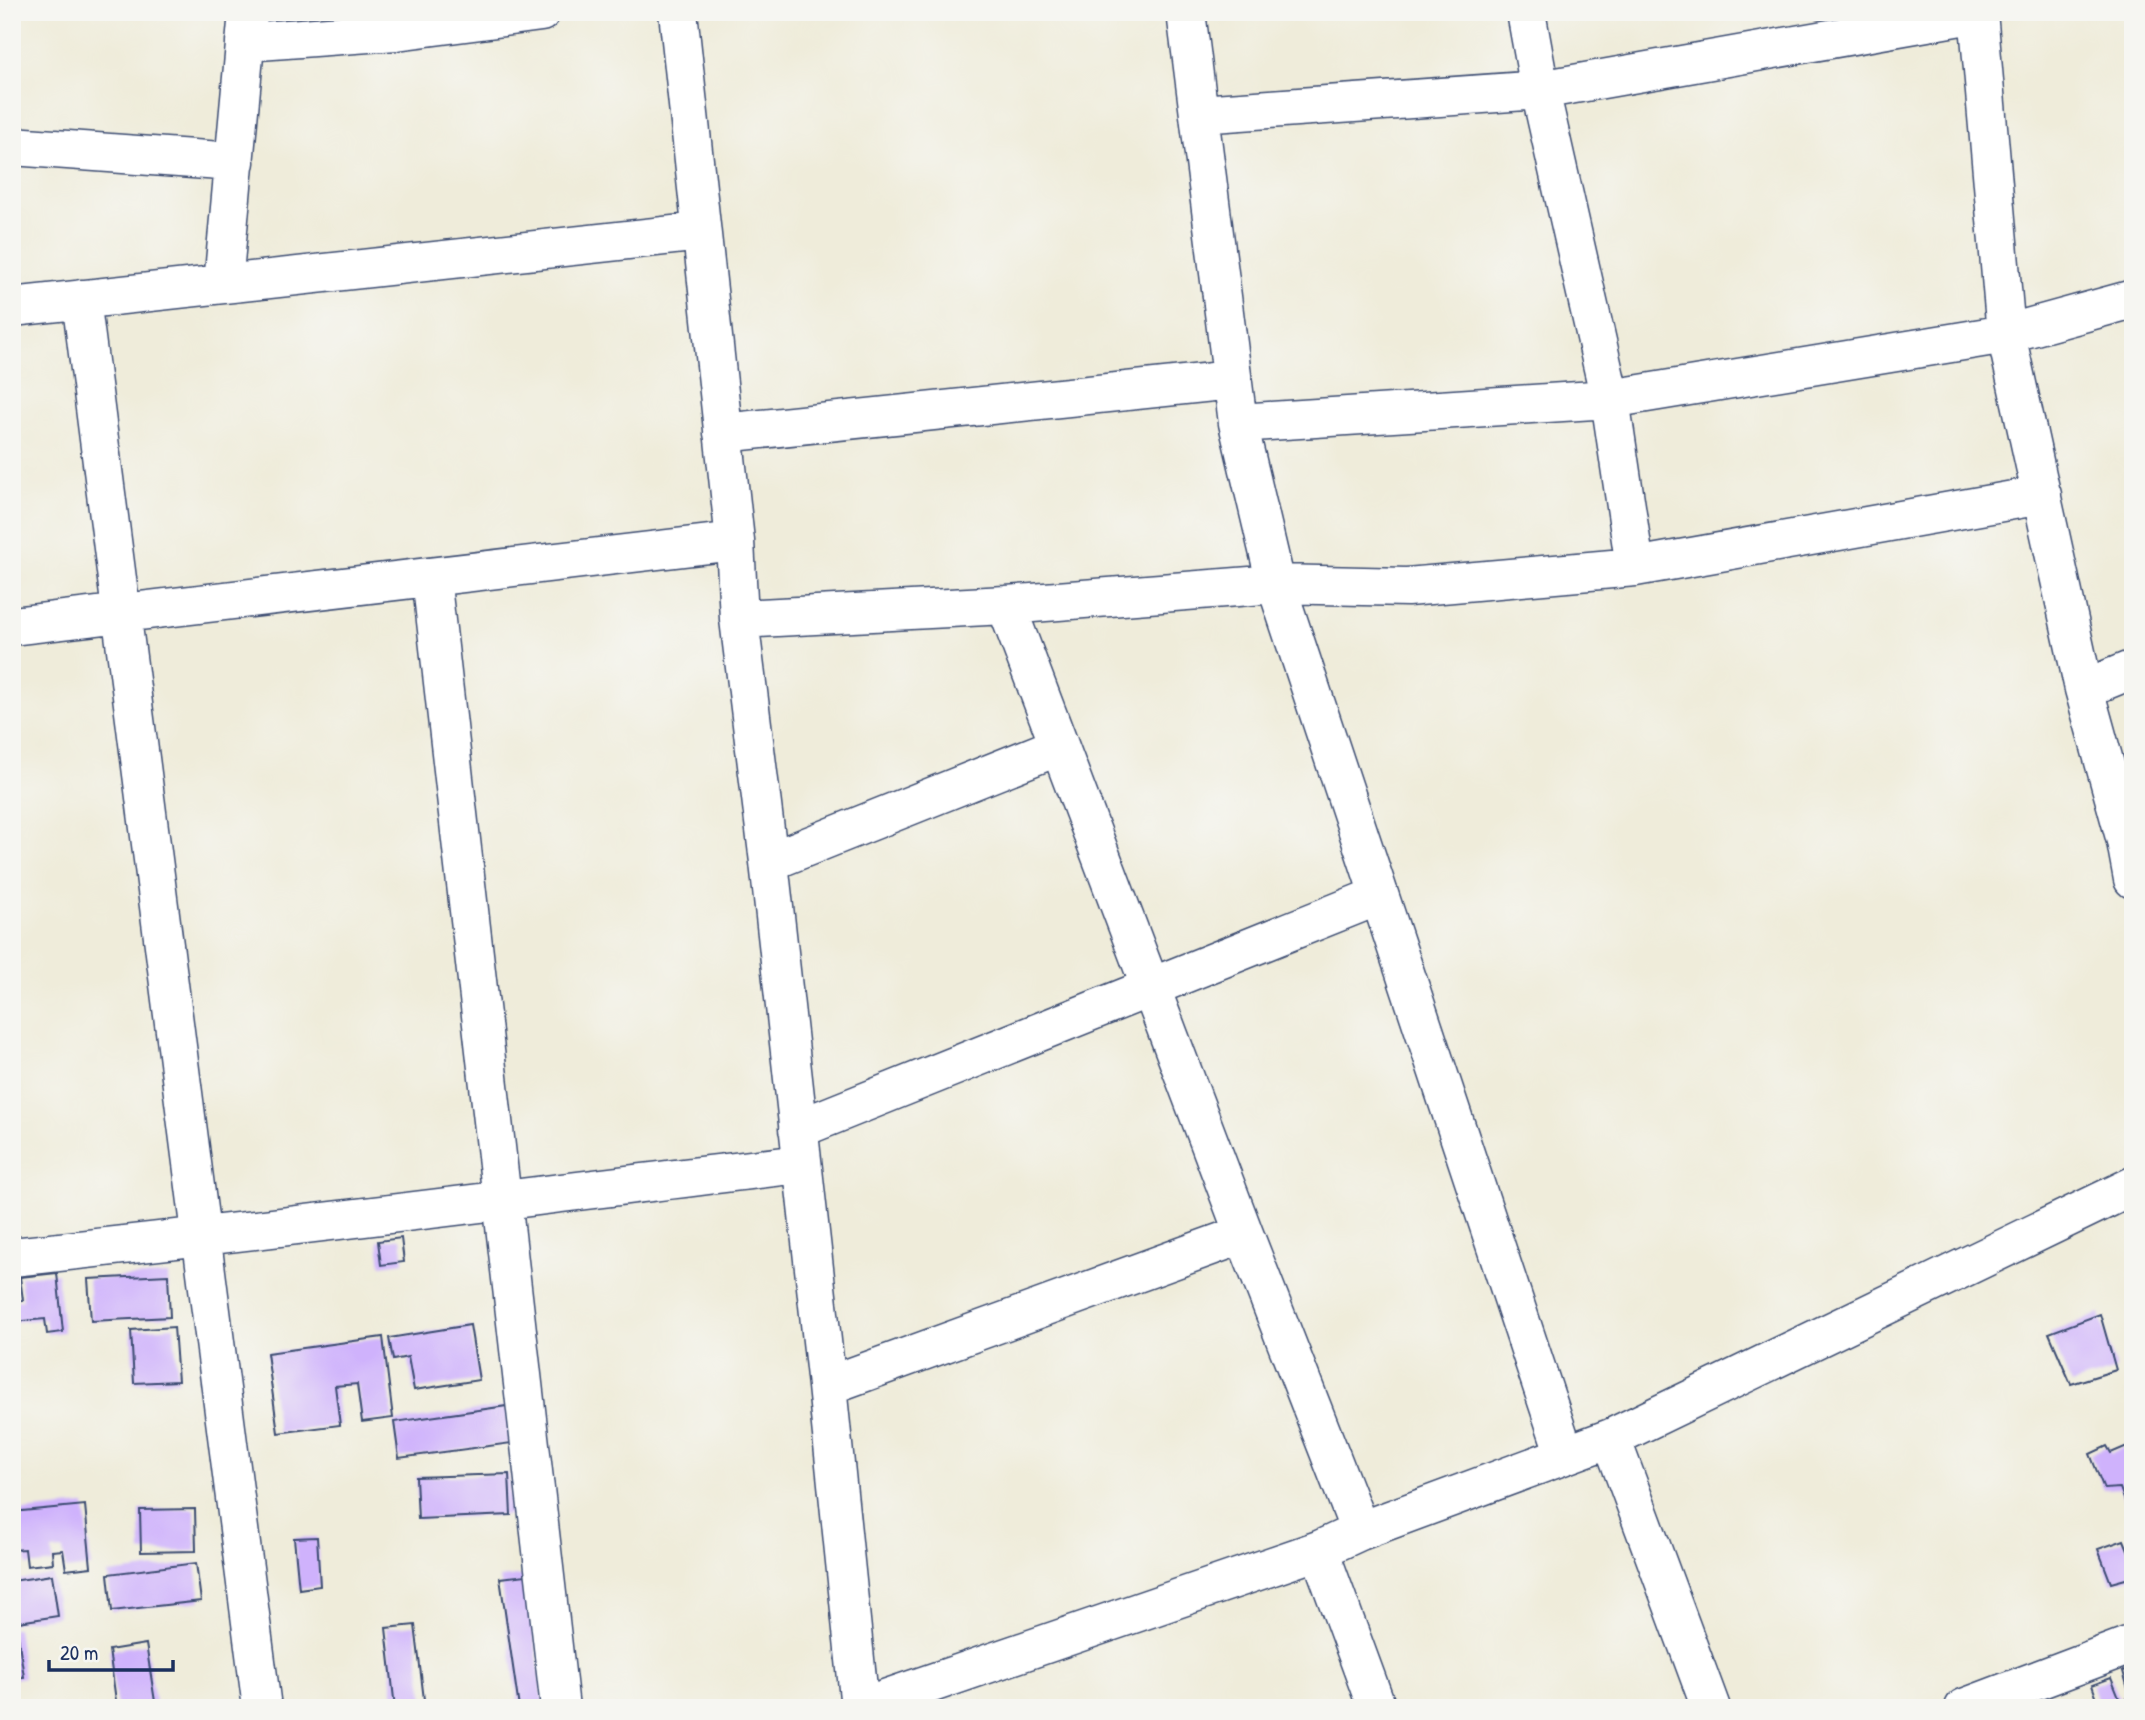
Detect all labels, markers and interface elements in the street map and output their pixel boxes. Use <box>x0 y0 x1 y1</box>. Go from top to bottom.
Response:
scale bar <box>49 1629 173 1673</box>
text: 20 m <box>60 1638 98 1667</box>

